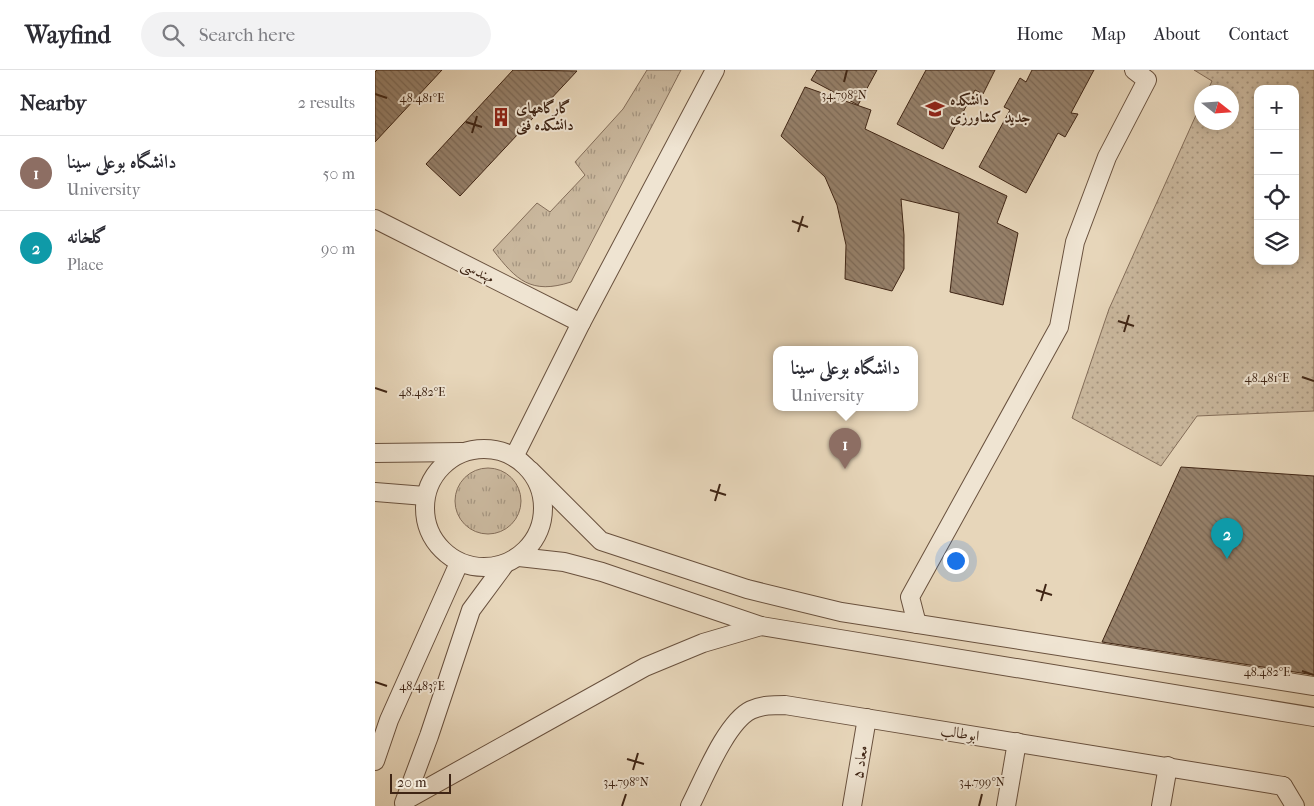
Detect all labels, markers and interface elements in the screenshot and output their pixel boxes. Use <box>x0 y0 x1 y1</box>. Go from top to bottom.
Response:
search box <box>141 12 491 57</box>
text: Wayfind <box>25 21 111 49</box>
icon: search <box>159 21 187 49</box>
text: Search here <box>199 24 295 46</box>
text: Home <box>1016 24 1063 45</box>
text: Map <box>1091 24 1126 45</box>
text: About <box>1154 24 1200 45</box>
text: Contact <box>1228 24 1289 45</box>
north arrow <box>1194 85 1239 130</box>
map controls <box>1254 85 1299 265</box>
button: + <box>1254 85 1299 130</box>
text: 34.798°N <box>821 88 867 102</box>
text: Nearby <box>20 91 86 115</box>
text: 48.481°E <box>400 91 444 105</box>
place label: دانشکده جدید کشاورزی <box>950 91 1030 126</box>
text: 2 results <box>298 93 355 112</box>
place label: گارگاههای دانشکده فنی <box>516 98 574 136</box>
school or university icon: دانشکده جدید کشاورزی <box>924 98 946 120</box>
building icon: گارگاههای دانشکده فنی <box>490 106 512 128</box>
button: − <box>1254 130 1299 175</box>
text: دانشگاه بوعلی سینا <box>67 151 177 173</box>
text: 1 <box>33 164 39 183</box>
text: 50 m <box>323 164 355 183</box>
button: locate <box>1254 175 1299 220</box>
text: University <box>67 180 140 199</box>
button: layers <box>1254 220 1299 265</box>
text: گلخانه <box>67 226 107 248</box>
text: 2 <box>32 239 40 258</box>
text: 90 m <box>321 239 355 258</box>
text: Place <box>67 255 103 274</box>
street label: مهندسی <box>458 255 498 289</box>
popup <box>773 346 918 411</box>
text: دانشگاه بوعلی سینا <box>791 357 900 379</box>
text: 48.481°E <box>1245 371 1289 385</box>
text: 48.482°E <box>399 385 445 399</box>
text: University <box>791 386 864 405</box>
pin: 1 <box>829 428 861 469</box>
pin: 2 <box>1211 518 1243 559</box>
your location <box>943 548 969 574</box>
text: 48.482°E <box>1244 665 1290 679</box>
text: 48.483°E <box>399 679 445 693</box>
street label: ابوطالب <box>939 721 981 746</box>
street label: معاد ۵ <box>848 744 872 780</box>
scale bar <box>390 771 451 794</box>
text: 20 m <box>397 774 427 791</box>
text: 34.798°N <box>603 775 649 789</box>
text: 34.799°N <box>959 775 1005 789</box>

